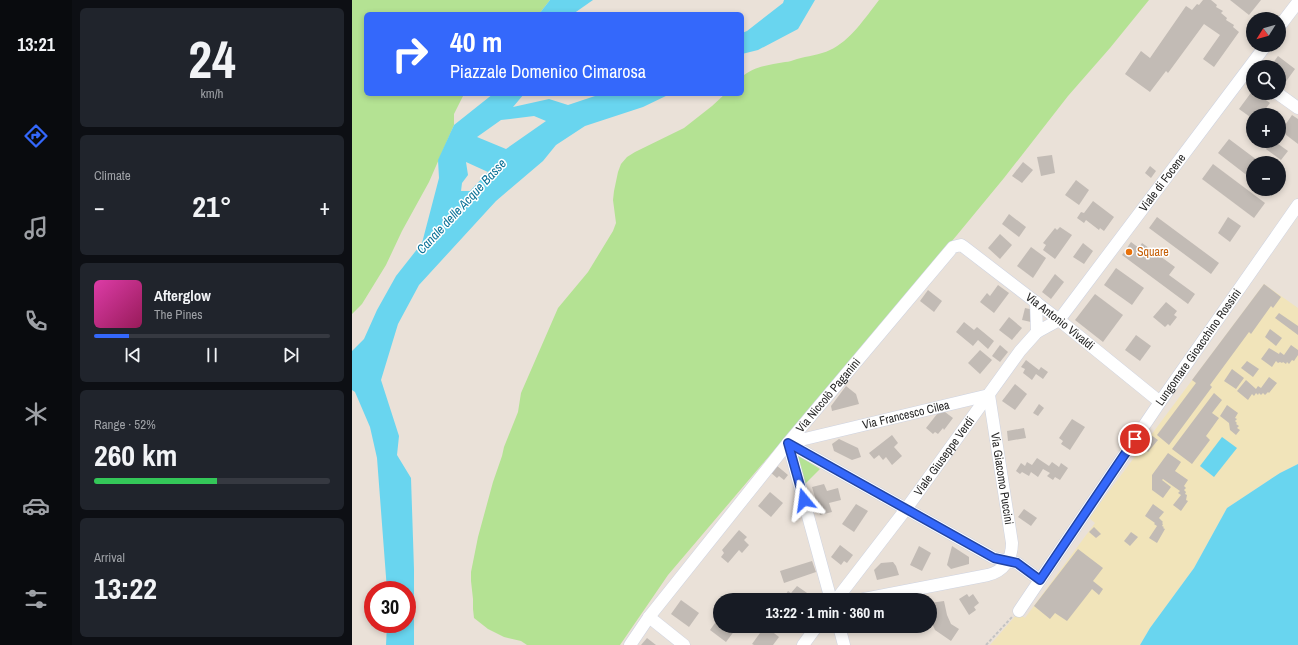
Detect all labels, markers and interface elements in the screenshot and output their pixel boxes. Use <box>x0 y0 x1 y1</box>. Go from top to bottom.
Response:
north arrow <box>1246 12 1286 52</box>
map controls <box>1246 12 1286 196</box>
text: 40 m <box>450 23 502 61</box>
text: 24 <box>188 24 236 94</box>
icon: right <box>384 28 436 80</box>
text: 13:21 <box>17 32 55 57</box>
text: Piazzale Domenico Cimarosa <box>450 59 646 84</box>
button: search <box>1246 60 1286 100</box>
text: km/h <box>200 85 224 102</box>
button: + <box>1246 108 1286 148</box>
icon: directions <box>22 122 50 150</box>
street label: Viale di Focene <box>1135 150 1189 215</box>
water label: Canale delle Acque Basse <box>413 155 510 258</box>
button: − <box>1246 156 1286 196</box>
text: Climate <box>94 167 131 184</box>
text: 21° <box>192 186 232 226</box>
text: − <box>94 192 105 222</box>
text: + <box>319 192 330 222</box>
icon: music <box>22 214 50 242</box>
place label: Square <box>1137 244 1169 260</box>
marker: Square <box>1124 247 1134 257</box>
text: Afterglow <box>154 285 211 306</box>
street label: Lungomare Gioacchino Rossini <box>1152 286 1245 409</box>
street label: Via Antonio Vivaldi <box>1022 289 1098 354</box>
text: The Pines <box>154 306 203 323</box>
icon: phone <box>22 307 50 335</box>
icon: previous <box>122 344 144 366</box>
icon: pause <box>201 344 223 366</box>
icon: next <box>280 344 302 366</box>
street label: Via Niccolò Paganini <box>792 355 864 436</box>
street label: Via Francesco Cilea <box>861 397 952 433</box>
icon: climate <box>22 400 50 428</box>
street label: Viale Giuseppe Verdi <box>910 414 978 499</box>
text: Range · 52% <box>94 416 156 433</box>
pin <box>1118 422 1152 456</box>
icon: arrive <box>1124 428 1146 450</box>
street label: Via Giacomo Puccini <box>987 431 1017 526</box>
text: 260 km <box>94 435 177 475</box>
position arrow <box>783 479 825 521</box>
icon: car <box>22 492 50 520</box>
text: Arrival <box>94 549 125 566</box>
text: 13:22 <box>94 568 157 608</box>
speed limit sign: 30 <box>364 581 416 633</box>
icon: filters <box>22 585 50 613</box>
text: 13:22 · 1 min · 360 m <box>766 602 884 623</box>

